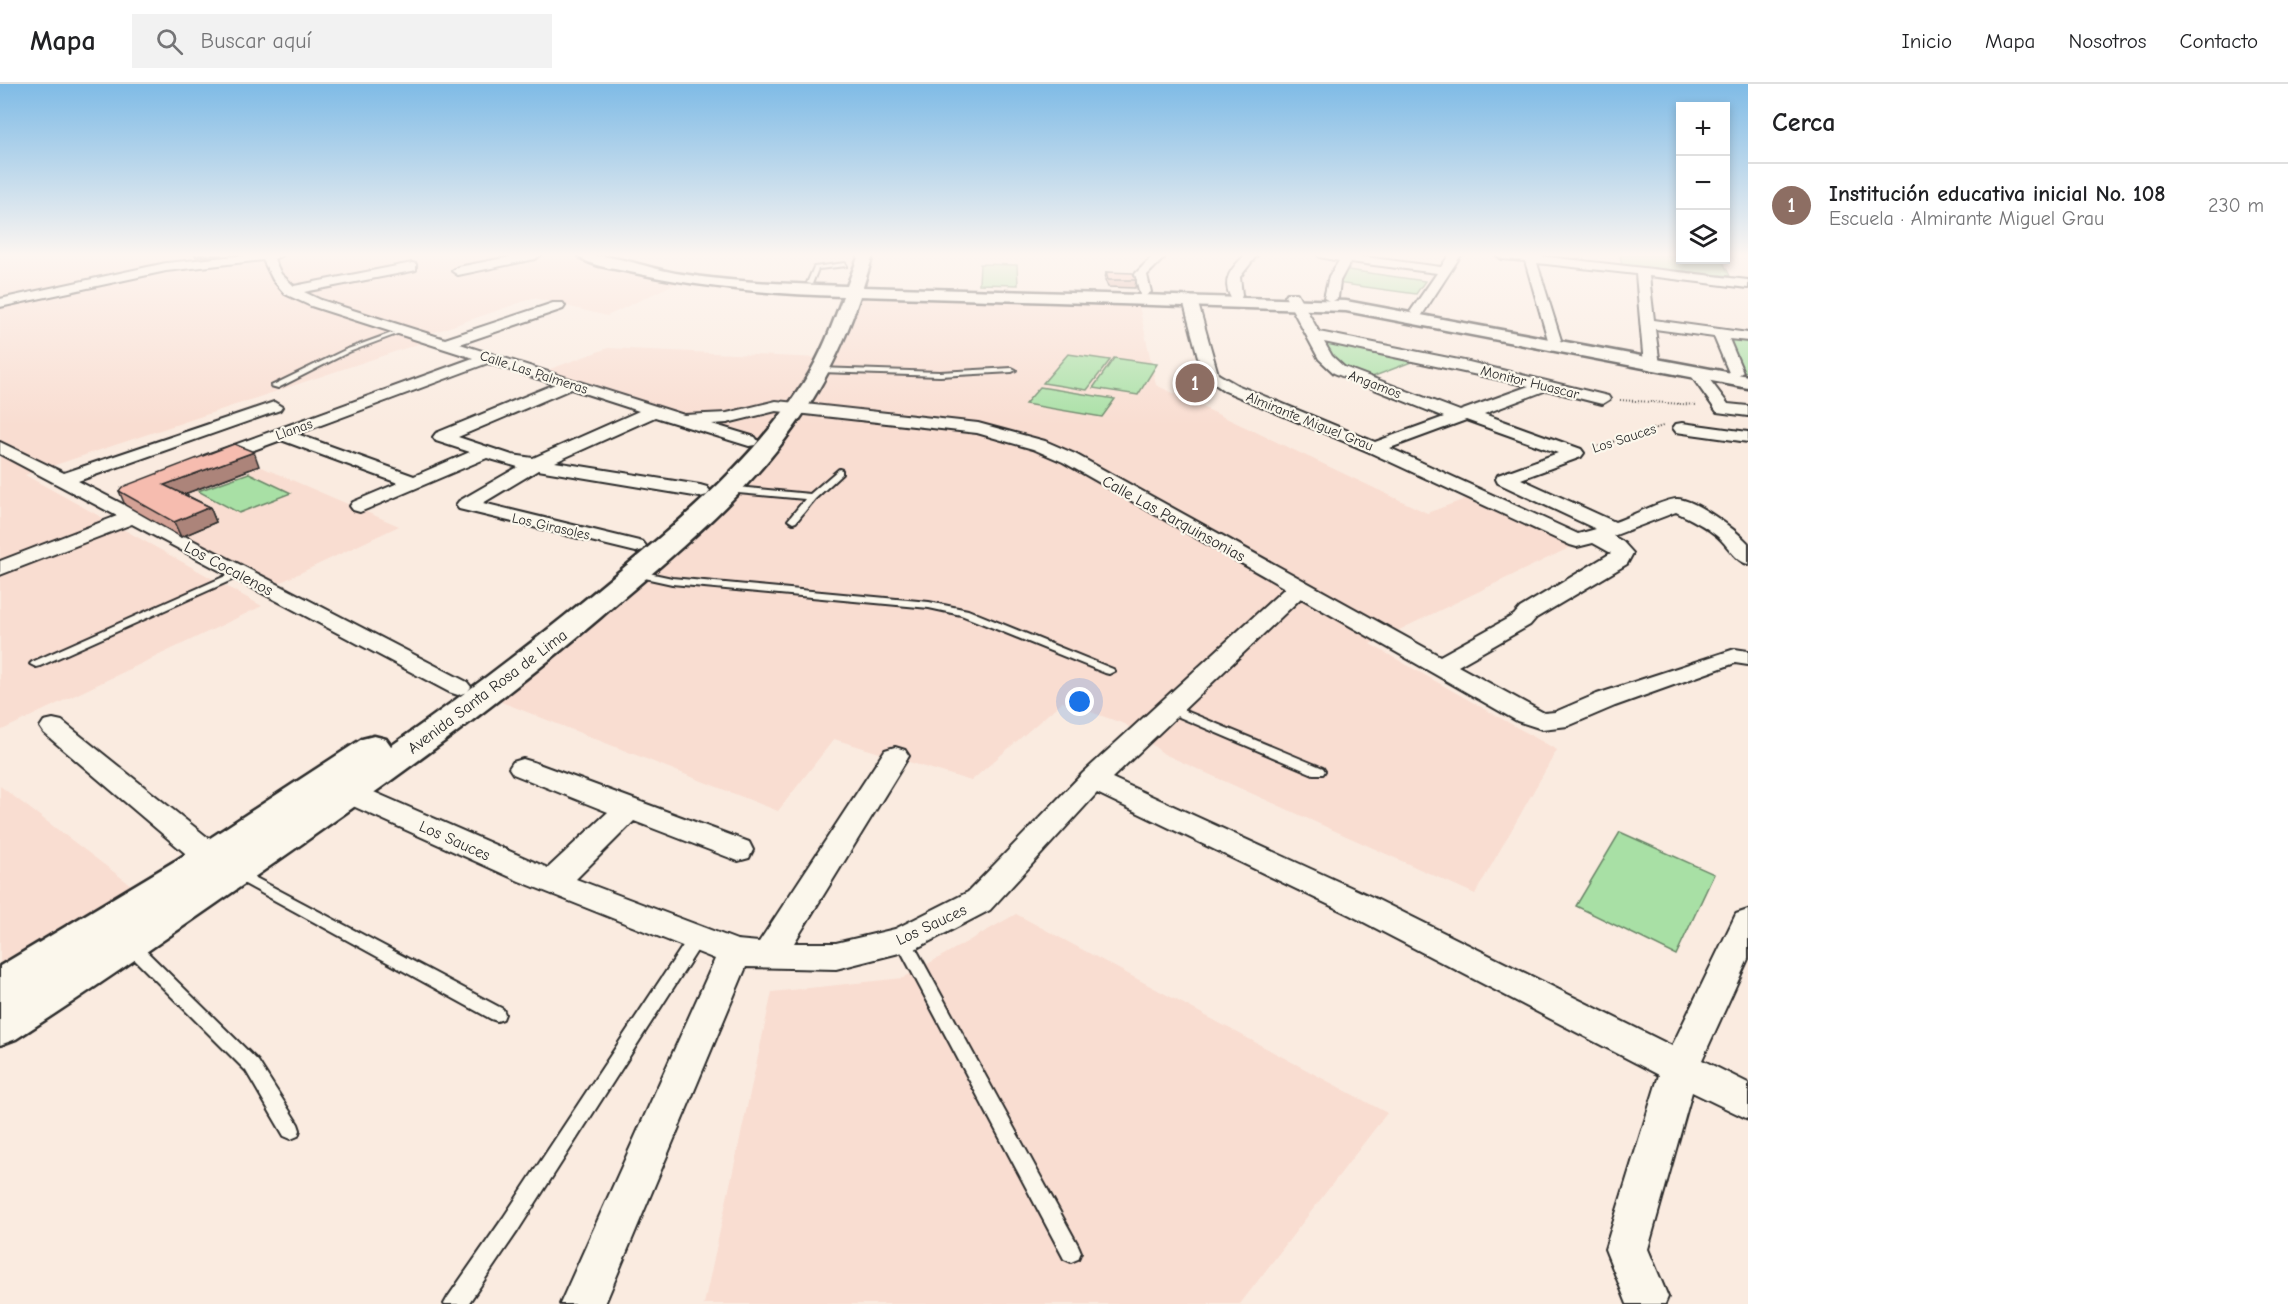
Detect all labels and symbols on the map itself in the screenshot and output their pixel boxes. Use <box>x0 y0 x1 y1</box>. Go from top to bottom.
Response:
street label: Calle Las Palmeras <box>478 347 590 398</box>
pin: 1 <box>1176 360 1214 406</box>
street label: Monitor Huascar <box>1479 362 1581 403</box>
street label: Angamos <box>1346 367 1404 402</box>
street label: Almirante Miguel Grau <box>1244 388 1376 455</box>
street label: Llanas <box>273 415 315 444</box>
street label: Los Sauces <box>1590 420 1658 457</box>
street label: Calle Las Parquinsonias <box>1099 472 1248 566</box>
street label: Los Girasoles <box>510 509 592 544</box>
street label: Los Cocalenos <box>181 538 276 600</box>
street label: Avenida Santa Rosa de Lima <box>404 626 571 758</box>
your location <box>1065 687 1094 716</box>
street label: Los Sauces <box>416 817 493 865</box>
street label: Los Sauces <box>893 901 970 949</box>

